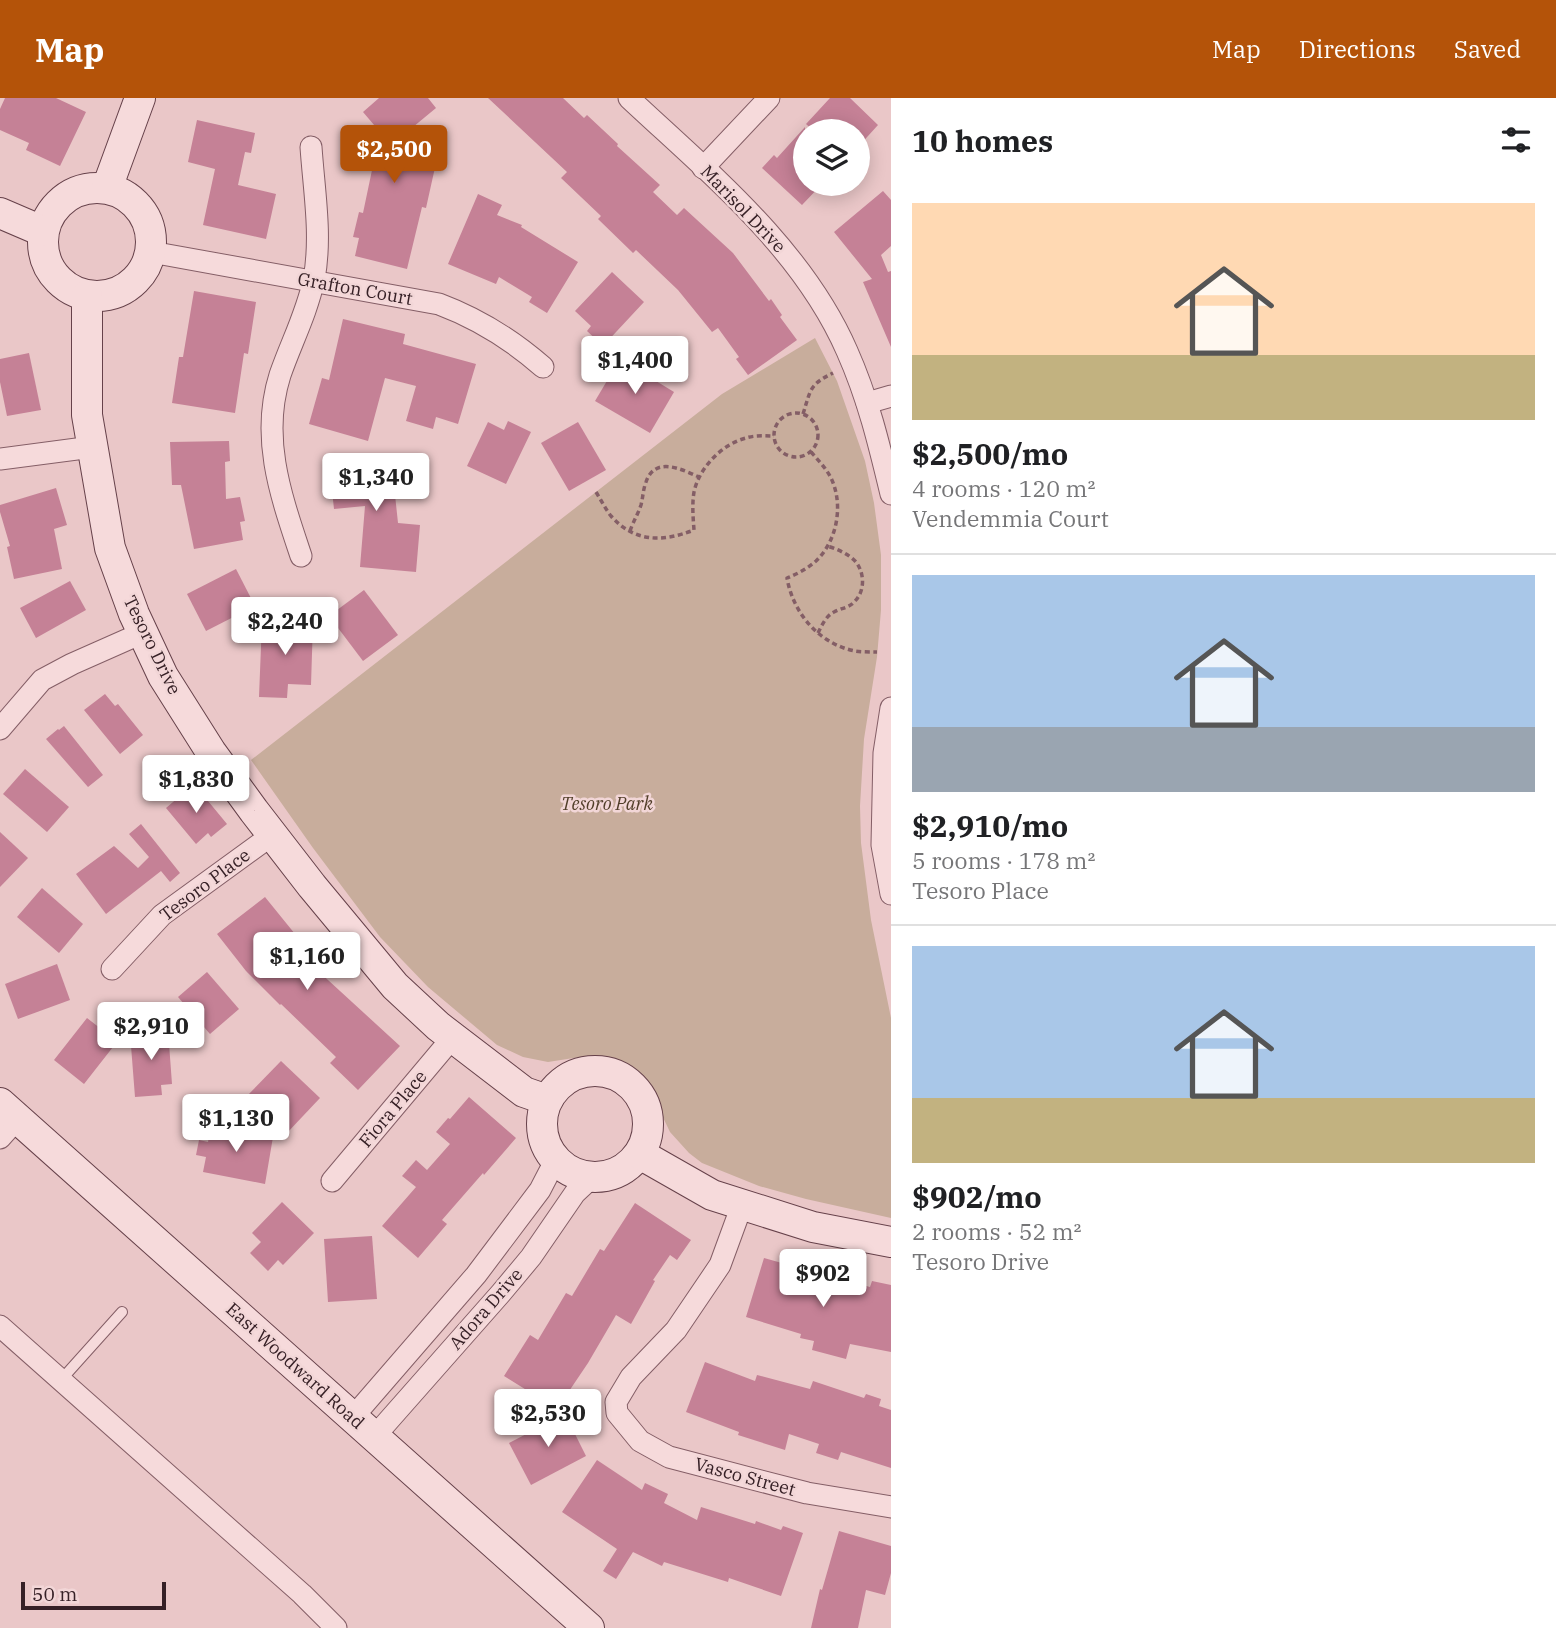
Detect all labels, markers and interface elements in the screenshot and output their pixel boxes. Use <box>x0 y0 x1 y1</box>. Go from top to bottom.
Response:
text: Map <box>35 28 104 71</box>
text: Map <box>1212 33 1261 65</box>
text: Directions <box>1299 33 1416 65</box>
text: Saved <box>1454 33 1521 65</box>
map controls <box>793 119 870 196</box>
button: layers <box>793 119 870 196</box>
text: 10 homes <box>912 121 1053 160</box>
icon: filters <box>1497 121 1535 159</box>
pin: $2,500 <box>337 126 451 185</box>
text: $2,500 <box>356 133 432 163</box>
street label: Marisol Drive <box>696 160 791 257</box>
icon: home <box>1161 248 1287 374</box>
street label: Grafton Court <box>296 267 414 310</box>
pin: $1,400 <box>578 336 692 396</box>
text: $1,400 <box>597 344 673 374</box>
text: $2,500/mo <box>912 434 1068 473</box>
pin: $1,340 <box>319 454 433 513</box>
text: $1,340 <box>338 461 414 491</box>
text: 4 rooms · 120 m² <box>912 473 1095 503</box>
text: Vendemmia Court <box>912 503 1109 533</box>
street label: Tesoro Drive <box>119 592 186 698</box>
pin: $2,240 <box>228 598 342 657</box>
text: $2,240 <box>247 605 323 635</box>
icon: home <box>1161 620 1287 746</box>
pin: $1,830 <box>139 756 253 815</box>
text: $1,830 <box>158 763 234 793</box>
park label: Tesoro Park <box>561 792 653 815</box>
text: $2,910/mo <box>912 806 1068 845</box>
street label: Tesoro Place <box>155 843 254 926</box>
text: 5 rooms · 178 m² <box>912 845 1095 875</box>
text: Tesoro Place <box>912 875 1049 905</box>
pin: $1,160 <box>250 932 364 992</box>
text: $1,160 <box>269 940 345 970</box>
icon: home <box>1161 991 1287 1117</box>
pin: $2,910 <box>94 1002 208 1062</box>
text: $2,910 <box>113 1010 189 1040</box>
street label: Fiora Place <box>354 1065 432 1152</box>
pin: $1,130 <box>179 1094 293 1154</box>
text: $1,130 <box>198 1102 274 1132</box>
text: $902/mo <box>912 1177 1042 1216</box>
text: 2 rooms · 52 m² <box>912 1216 1082 1246</box>
text: Tesoro Drive <box>912 1246 1049 1276</box>
pin: $902 <box>782 1250 864 1309</box>
text: $902 <box>795 1257 851 1287</box>
street label: Adora Drive <box>444 1263 527 1354</box>
street label: East Woodward Road <box>221 1297 369 1434</box>
pin: $2,530 <box>491 1390 605 1449</box>
text: $2,530 <box>510 1397 586 1427</box>
street label: Vasco Street <box>692 1452 798 1501</box>
scale bar <box>21 1579 166 1611</box>
text: 50 m <box>32 1582 77 1606</box>

